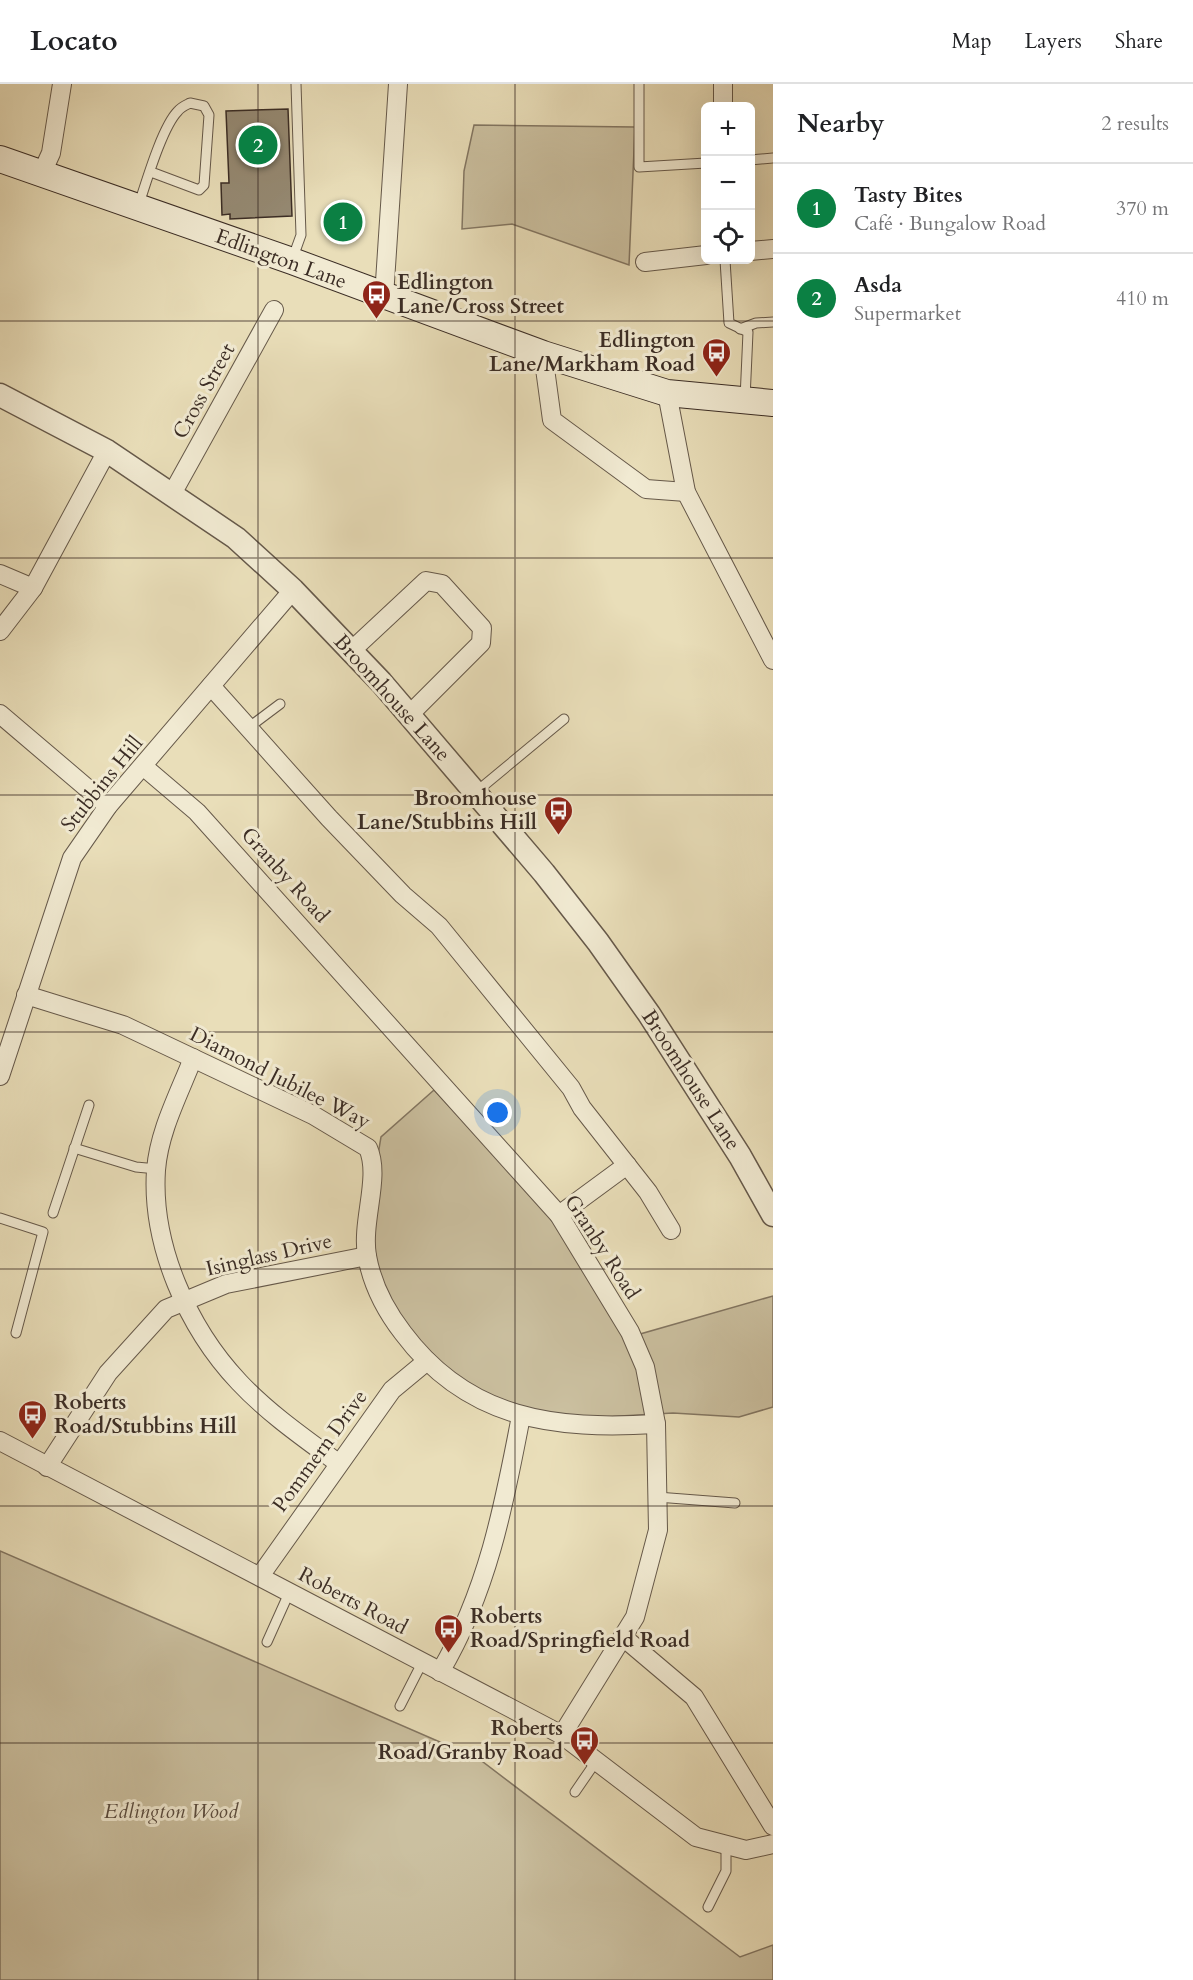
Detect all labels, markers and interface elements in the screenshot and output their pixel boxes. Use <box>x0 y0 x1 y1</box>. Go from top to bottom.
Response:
text: Locato <box>30 22 118 60</box>
text: Map <box>952 27 992 56</box>
text: Layers <box>1025 27 1082 56</box>
text: Share <box>1115 27 1163 56</box>
map controls <box>701 102 755 264</box>
button: + <box>701 102 755 156</box>
text: Nearby <box>797 106 885 141</box>
text: 2 results <box>1101 110 1169 137</box>
pin: 2 <box>238 122 278 168</box>
button: − <box>701 156 755 210</box>
text: Tasty Bites <box>854 180 963 210</box>
text: 1 <box>811 195 822 222</box>
text: 370 m <box>1116 195 1169 222</box>
pin: 1 <box>324 200 362 244</box>
button: locate <box>701 210 755 264</box>
text: Café · Bungalow Road <box>854 210 1046 237</box>
street label: Edlington Lane <box>211 222 351 296</box>
place label: Edlington Lane/Cross Street <box>397 268 565 321</box>
text: Asda <box>854 270 902 300</box>
bus stop icon: Edlington Lane/Cross Street <box>360 278 392 320</box>
text: 2 <box>811 285 822 312</box>
text: 410 m <box>1116 285 1169 312</box>
text: Supermarket <box>854 300 961 327</box>
place label: Edlington Lane/Markham Road <box>489 326 696 379</box>
bus stop icon: Edlington Lane/Markham Road <box>700 336 732 378</box>
street label: Cross Street <box>166 338 242 444</box>
street label: Broomhouse Lane <box>327 628 457 768</box>
street label: Stubbins Hill <box>54 730 150 838</box>
place label: Broomhouse Lane/Stubbins Hill <box>357 784 537 837</box>
bus stop icon: Broomhouse Lane/Stubbins Hill <box>542 794 574 836</box>
street label: Granby Road <box>234 821 336 929</box>
street label: Broomhouse Lane <box>635 1004 747 1156</box>
street label: Diamond Jubilee Way <box>185 1020 375 1136</box>
your location <box>483 1098 512 1127</box>
street label: Granby Road <box>557 1189 647 1305</box>
street label: Isinglass Drive <box>203 1226 335 1284</box>
street label: Pommern Drive <box>266 1384 374 1518</box>
place label: Roberts Road/Stubbins Hill <box>54 1388 237 1441</box>
bus stop icon: Roberts Road/Stubbins Hill <box>17 1398 49 1440</box>
street label: Roberts Road <box>293 1560 413 1642</box>
place label: Roberts Road/Springfield Road <box>470 1602 690 1655</box>
bus stop icon: Roberts Road/Springfield Road <box>433 1612 465 1654</box>
place label: Roberts Road/Granby Road <box>378 1714 563 1767</box>
bus stop icon: Roberts Road/Granby Road <box>568 1724 600 1766</box>
park label: Edlington Wood <box>104 1797 239 1826</box>

